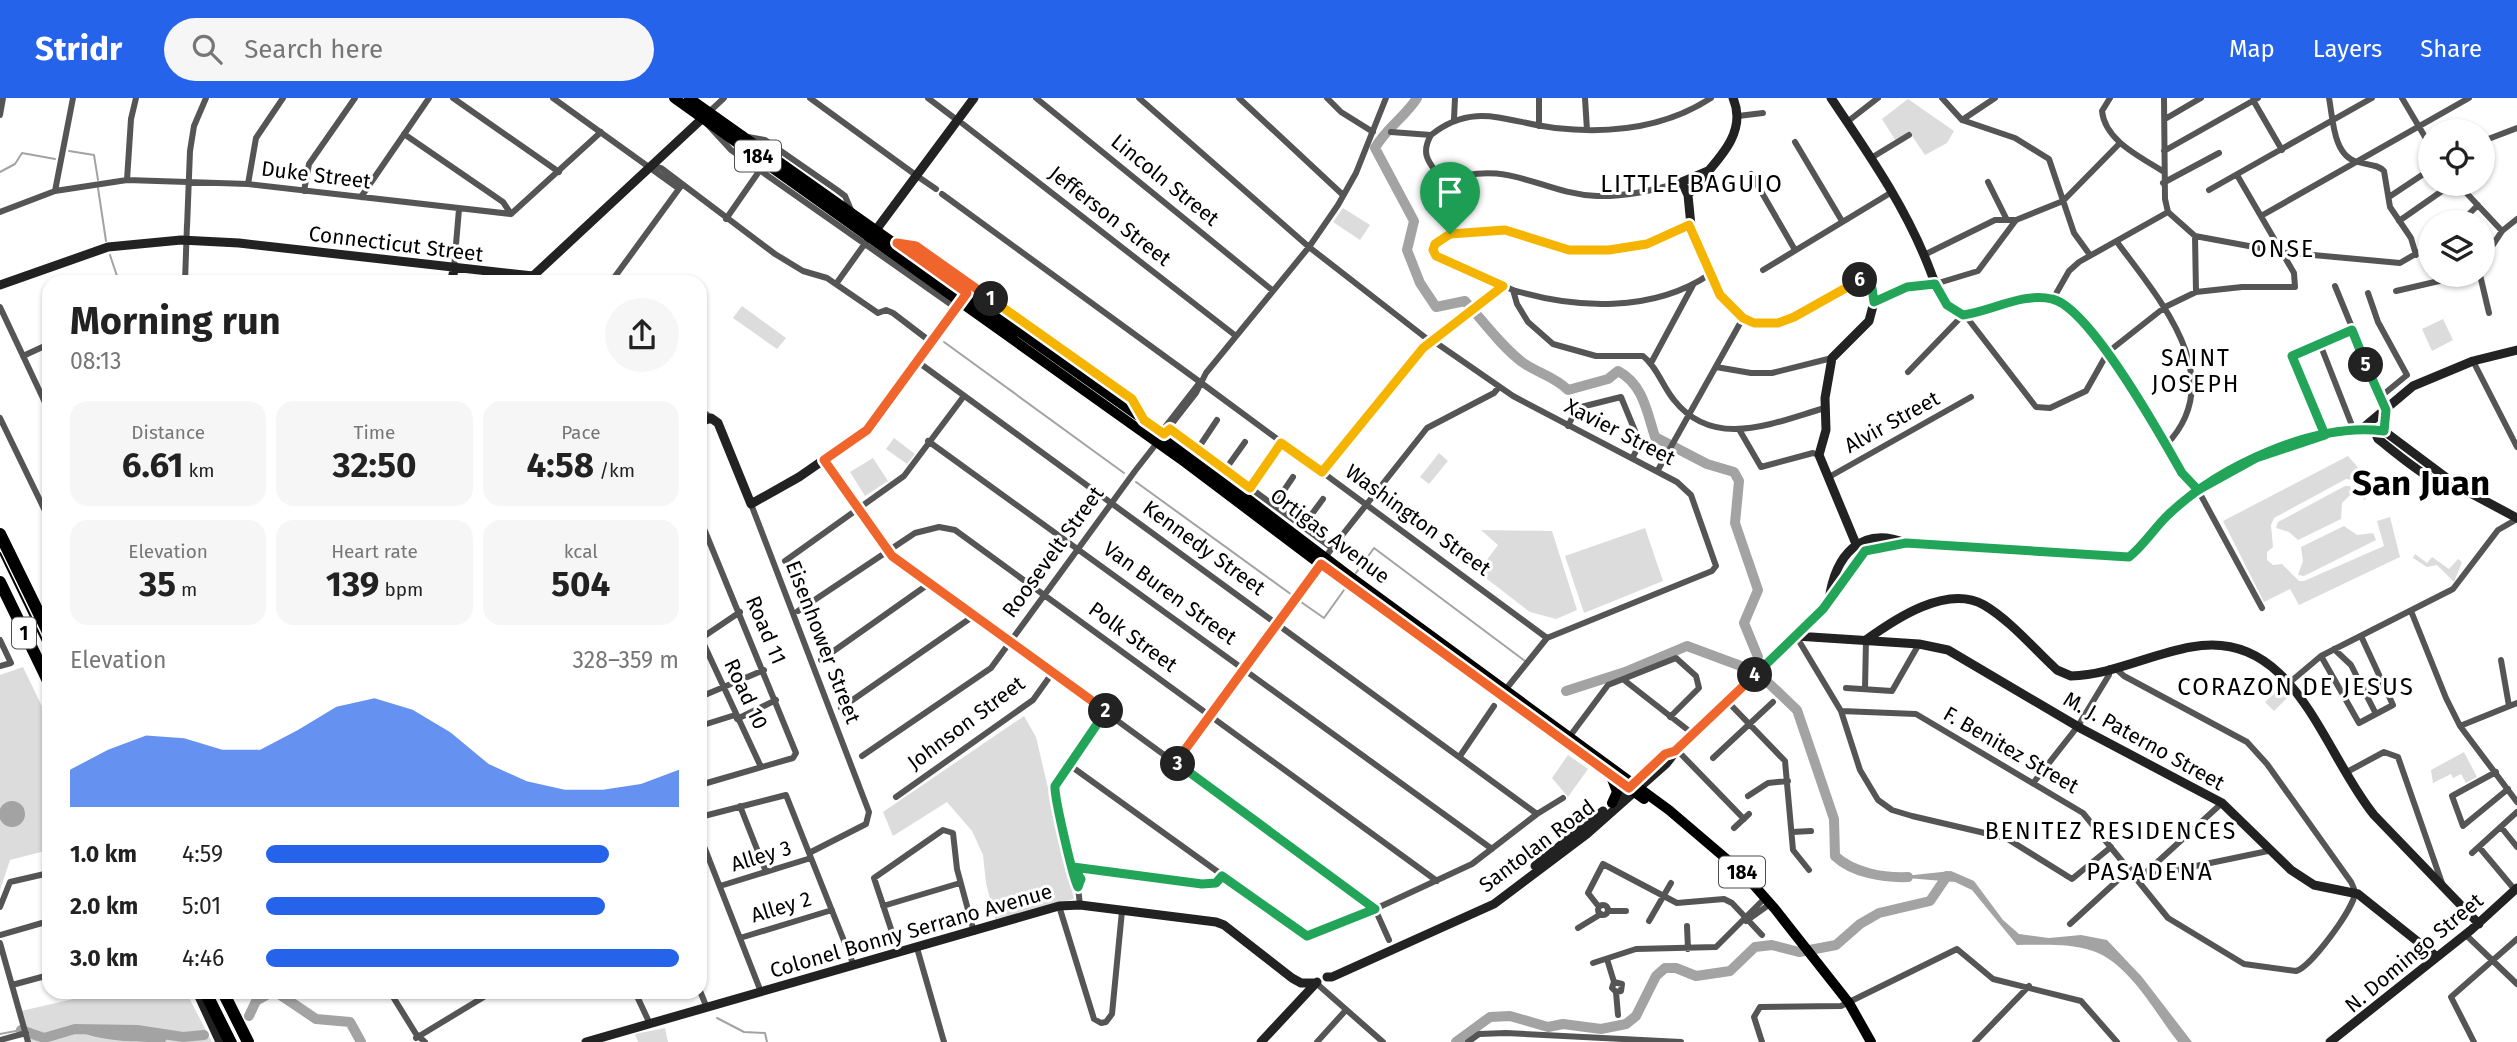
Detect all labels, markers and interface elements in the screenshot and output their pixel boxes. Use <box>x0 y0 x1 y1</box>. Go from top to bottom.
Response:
search box <box>164 18 654 81</box>
text: Stridr <box>35 29 122 69</box>
icon: search <box>188 30 226 68</box>
text: Search here <box>244 34 383 65</box>
text: Map <box>2229 35 2275 63</box>
text: Layers <box>2313 35 2382 63</box>
text: Share <box>2420 35 2482 63</box>
map controls <box>2418 119 2495 287</box>
button: locate <box>2418 119 2495 196</box>
street label: Lincoln Street <box>1106 128 1225 232</box>
road number: 184 <box>735 141 781 172</box>
street label: Duke Street <box>260 155 373 195</box>
street label: Jefferson Street <box>1044 160 1177 272</box>
pin <box>1420 162 1480 234</box>
district label: LITTLE BAGUIO <box>1600 170 1784 198</box>
icon: arrive <box>1431 173 1469 211</box>
button: layers <box>2418 210 2495 287</box>
street label: Connecticut Street <box>307 220 485 268</box>
district label: ONSE <box>2251 235 2315 263</box>
pin: 6 <box>1842 262 1878 298</box>
text: 6 <box>1854 268 1865 291</box>
pin: 1 <box>974 282 1009 316</box>
text: 1 <box>986 287 995 310</box>
text: Morning run <box>70 298 281 344</box>
button: share <box>605 298 679 372</box>
district label: SAINT JOSEPH <box>2152 344 2240 398</box>
text: 08:13 <box>70 347 122 375</box>
pin: 5 <box>2348 348 2384 382</box>
text: 5 <box>2360 353 2371 376</box>
street label: Alvir Street <box>1840 385 1945 459</box>
street label: Xavier Street <box>1560 393 1680 471</box>
text: Distance <box>131 421 205 444</box>
text: Time <box>354 421 395 444</box>
text: Pace <box>561 421 601 444</box>
text: 6.61 <box>122 444 184 486</box>
text: 32:50 <box>333 444 416 486</box>
text: 4:58 <box>527 444 594 486</box>
street label: Washington Street <box>1340 458 1496 582</box>
text: km <box>184 459 215 482</box>
text: /km <box>594 459 635 482</box>
district label: San Juan <box>2352 462 2490 504</box>
street label: Roosevelt Street <box>997 481 1110 623</box>
street label: Ortigas Avenue <box>1265 483 1395 589</box>
street label: Kennedy Street <box>1138 495 1271 601</box>
street label: Van Buren Street <box>1098 536 1242 650</box>
text: Elevation <box>128 540 208 563</box>
text: Heart rate <box>331 540 418 563</box>
text: kcal <box>564 540 598 563</box>
street label: Eisenhower Street <box>780 557 866 728</box>
text: 35 <box>139 563 176 605</box>
text: 139 <box>326 563 379 605</box>
text: 504 <box>551 563 610 605</box>
text: m <box>176 578 197 601</box>
text: bpm <box>379 578 423 601</box>
street label: Road 11 <box>740 592 792 668</box>
street label: Polk Street <box>1084 596 1183 678</box>
road number: 1 <box>12 618 36 648</box>
text: Elevation <box>70 646 166 674</box>
text: 328–359 m <box>573 646 679 674</box>
street label: Road 10 <box>718 655 774 733</box>
pin: 4 <box>1738 658 1772 692</box>
text: 4 <box>1749 663 1760 686</box>
street label: Johnson Street <box>902 670 1030 776</box>
district label: CORAZON DE JESUS <box>2177 673 2415 701</box>
street label: M. J. Paterno Street <box>2059 686 2230 796</box>
pin: 2 <box>1088 694 1124 728</box>
text: 2 <box>1101 699 1110 722</box>
street label: F. Benitez Street <box>1939 701 2084 799</box>
pin: 3 <box>1160 746 1196 782</box>
text: 3 <box>1173 752 1182 775</box>
street label: Santolan Road <box>1474 794 1600 898</box>
district label: BENITEZ RESIDENCES <box>1985 817 2237 845</box>
street label: Alley 3 <box>728 835 794 877</box>
text: 1.0 km <box>70 840 137 868</box>
text: 4:59 <box>182 840 223 868</box>
road number: 184 <box>1719 856 1765 888</box>
district label: PASADENA <box>2086 858 2214 886</box>
street label: Colonel Bonny Serrano Avenue <box>767 878 1055 984</box>
street label: Alley 2 <box>748 886 814 928</box>
street label: N. Domingo Street <box>2340 887 2489 1018</box>
text: 2.0 km <box>70 892 138 920</box>
text: 5:01 <box>182 892 221 920</box>
text: 3.0 km <box>70 944 138 972</box>
text: 4:46 <box>182 944 224 972</box>

